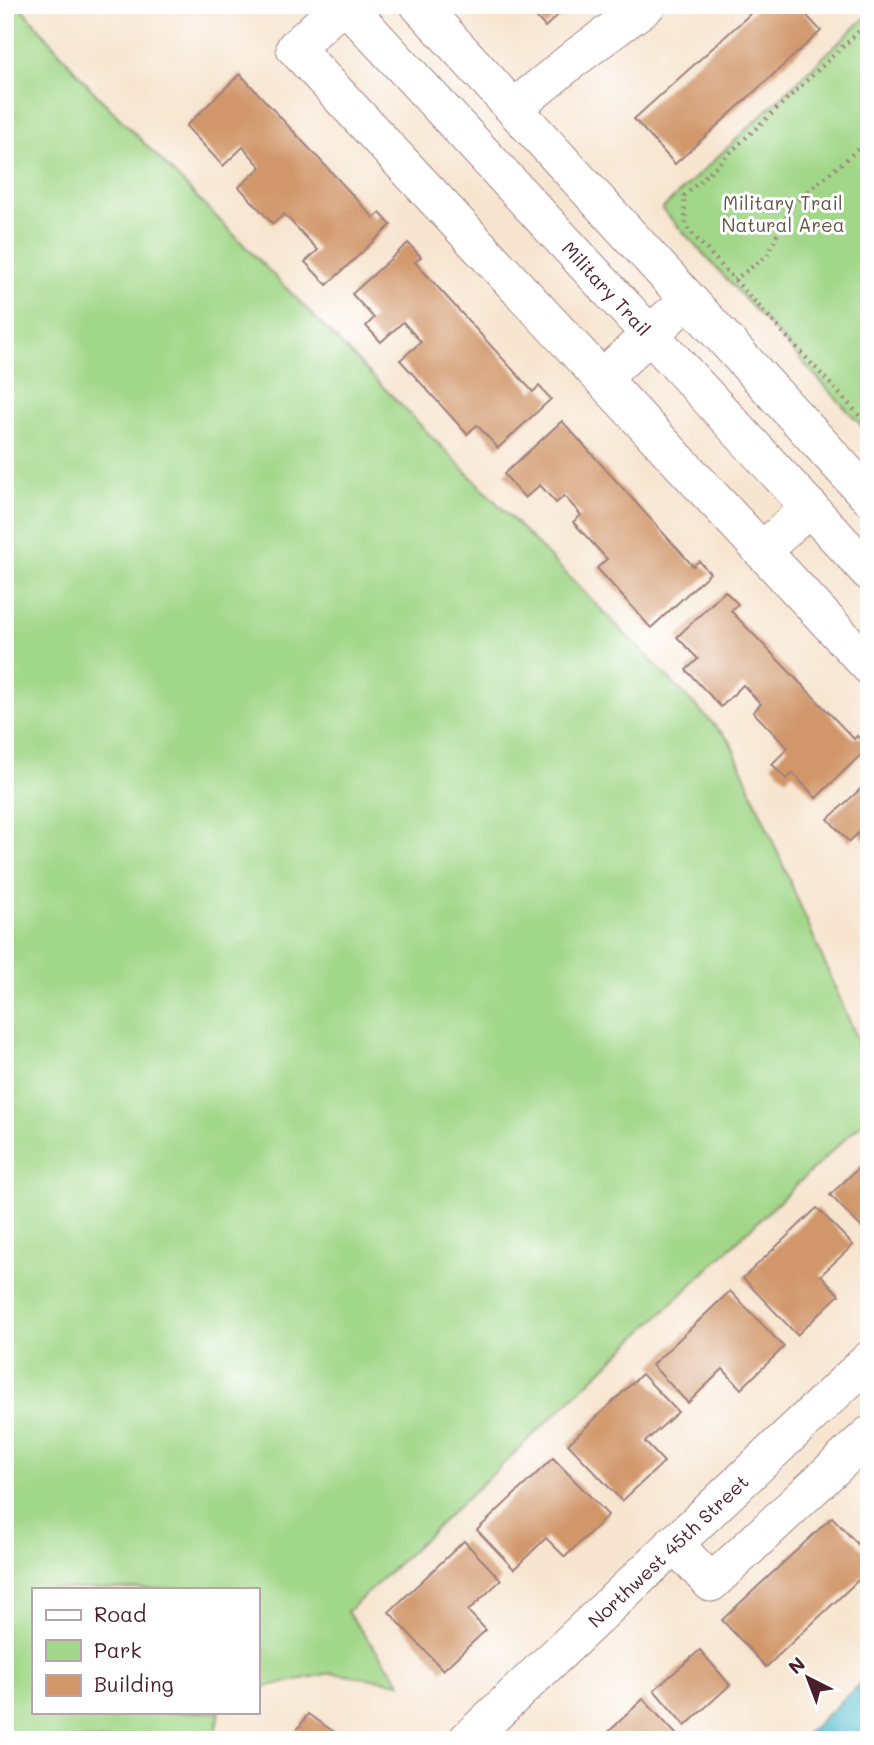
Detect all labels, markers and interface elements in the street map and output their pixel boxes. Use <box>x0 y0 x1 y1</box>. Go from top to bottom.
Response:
park label: Military Trail Natural Area <box>721 190 845 237</box>
street label: Military Trail <box>557 235 657 341</box>
street label: Northwest 45th Street <box>582 1468 753 1632</box>
legend <box>32 1588 259 1714</box>
text: Road <box>94 1600 146 1627</box>
text: Park <box>94 1636 142 1663</box>
north arrow <box>772 1644 842 1714</box>
text: N <box>783 1651 810 1679</box>
text: Building <box>94 1670 174 1697</box>

